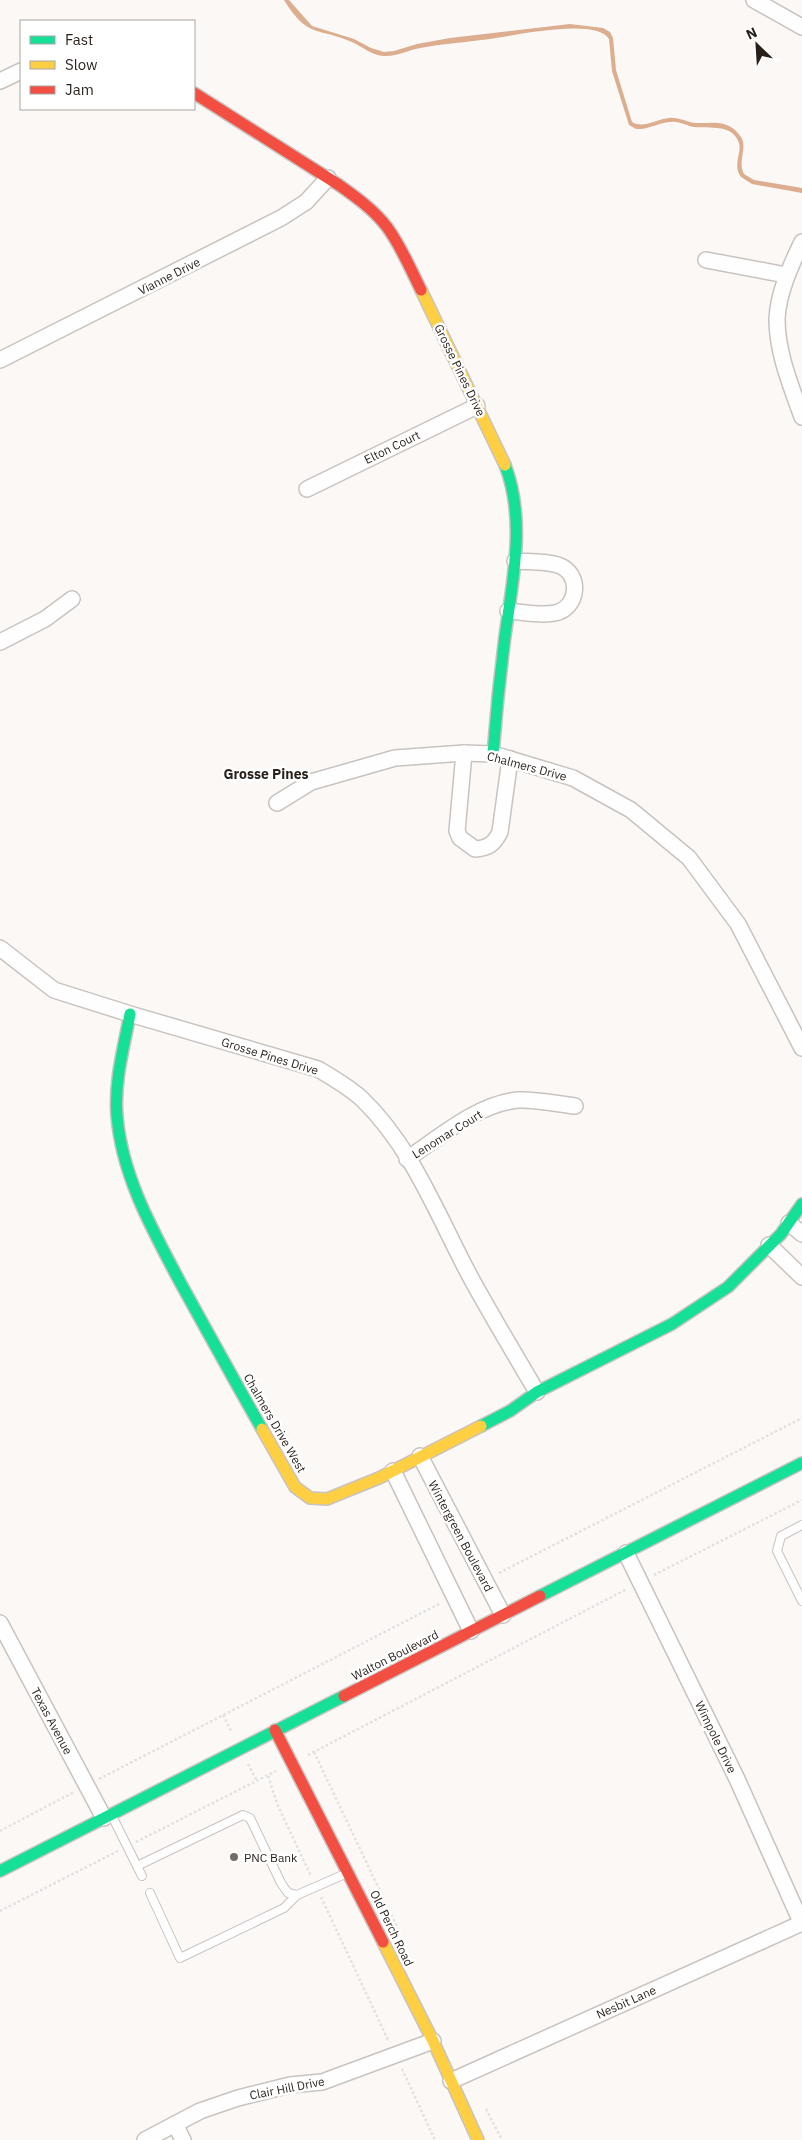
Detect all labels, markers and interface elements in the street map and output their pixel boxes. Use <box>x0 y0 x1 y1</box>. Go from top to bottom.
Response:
legend <box>20 20 195 110</box>
north arrow <box>732 20 782 70</box>
text: N <box>743 23 760 44</box>
text: Fast <box>65 30 93 49</box>
text: Slow <box>65 55 98 74</box>
text: Jam <box>65 80 94 99</box>
street label: Vianne Drive <box>135 254 203 298</box>
street label: Grosse Pines Drive <box>431 321 489 419</box>
street label: Elton Court <box>362 427 422 467</box>
street label: Chalmers Drive <box>485 748 569 784</box>
district label: Grosse Pines <box>223 765 309 783</box>
street label: Grosse Pines Drive <box>220 1034 321 1078</box>
street label: Lenomar Court <box>409 1106 485 1162</box>
street label: Chalmers Drive West <box>241 1371 309 1475</box>
street label: Wintergreen Boulevard <box>425 1478 497 1594</box>
street label: Walton Boulevard <box>349 1627 441 1683</box>
street label: Texas Avenue <box>28 1685 76 1757</box>
street label: Wimpole Drive <box>692 1698 740 1776</box>
place label: PNC Bank <box>244 1850 298 1865</box>
marker: PNC Bank <box>228 1851 240 1863</box>
street label: Old Perch Road <box>367 1888 417 1968</box>
street label: Nesbit Lane <box>594 1982 659 2022</box>
street label: Clair Hill Drive <box>248 2073 326 2103</box>

